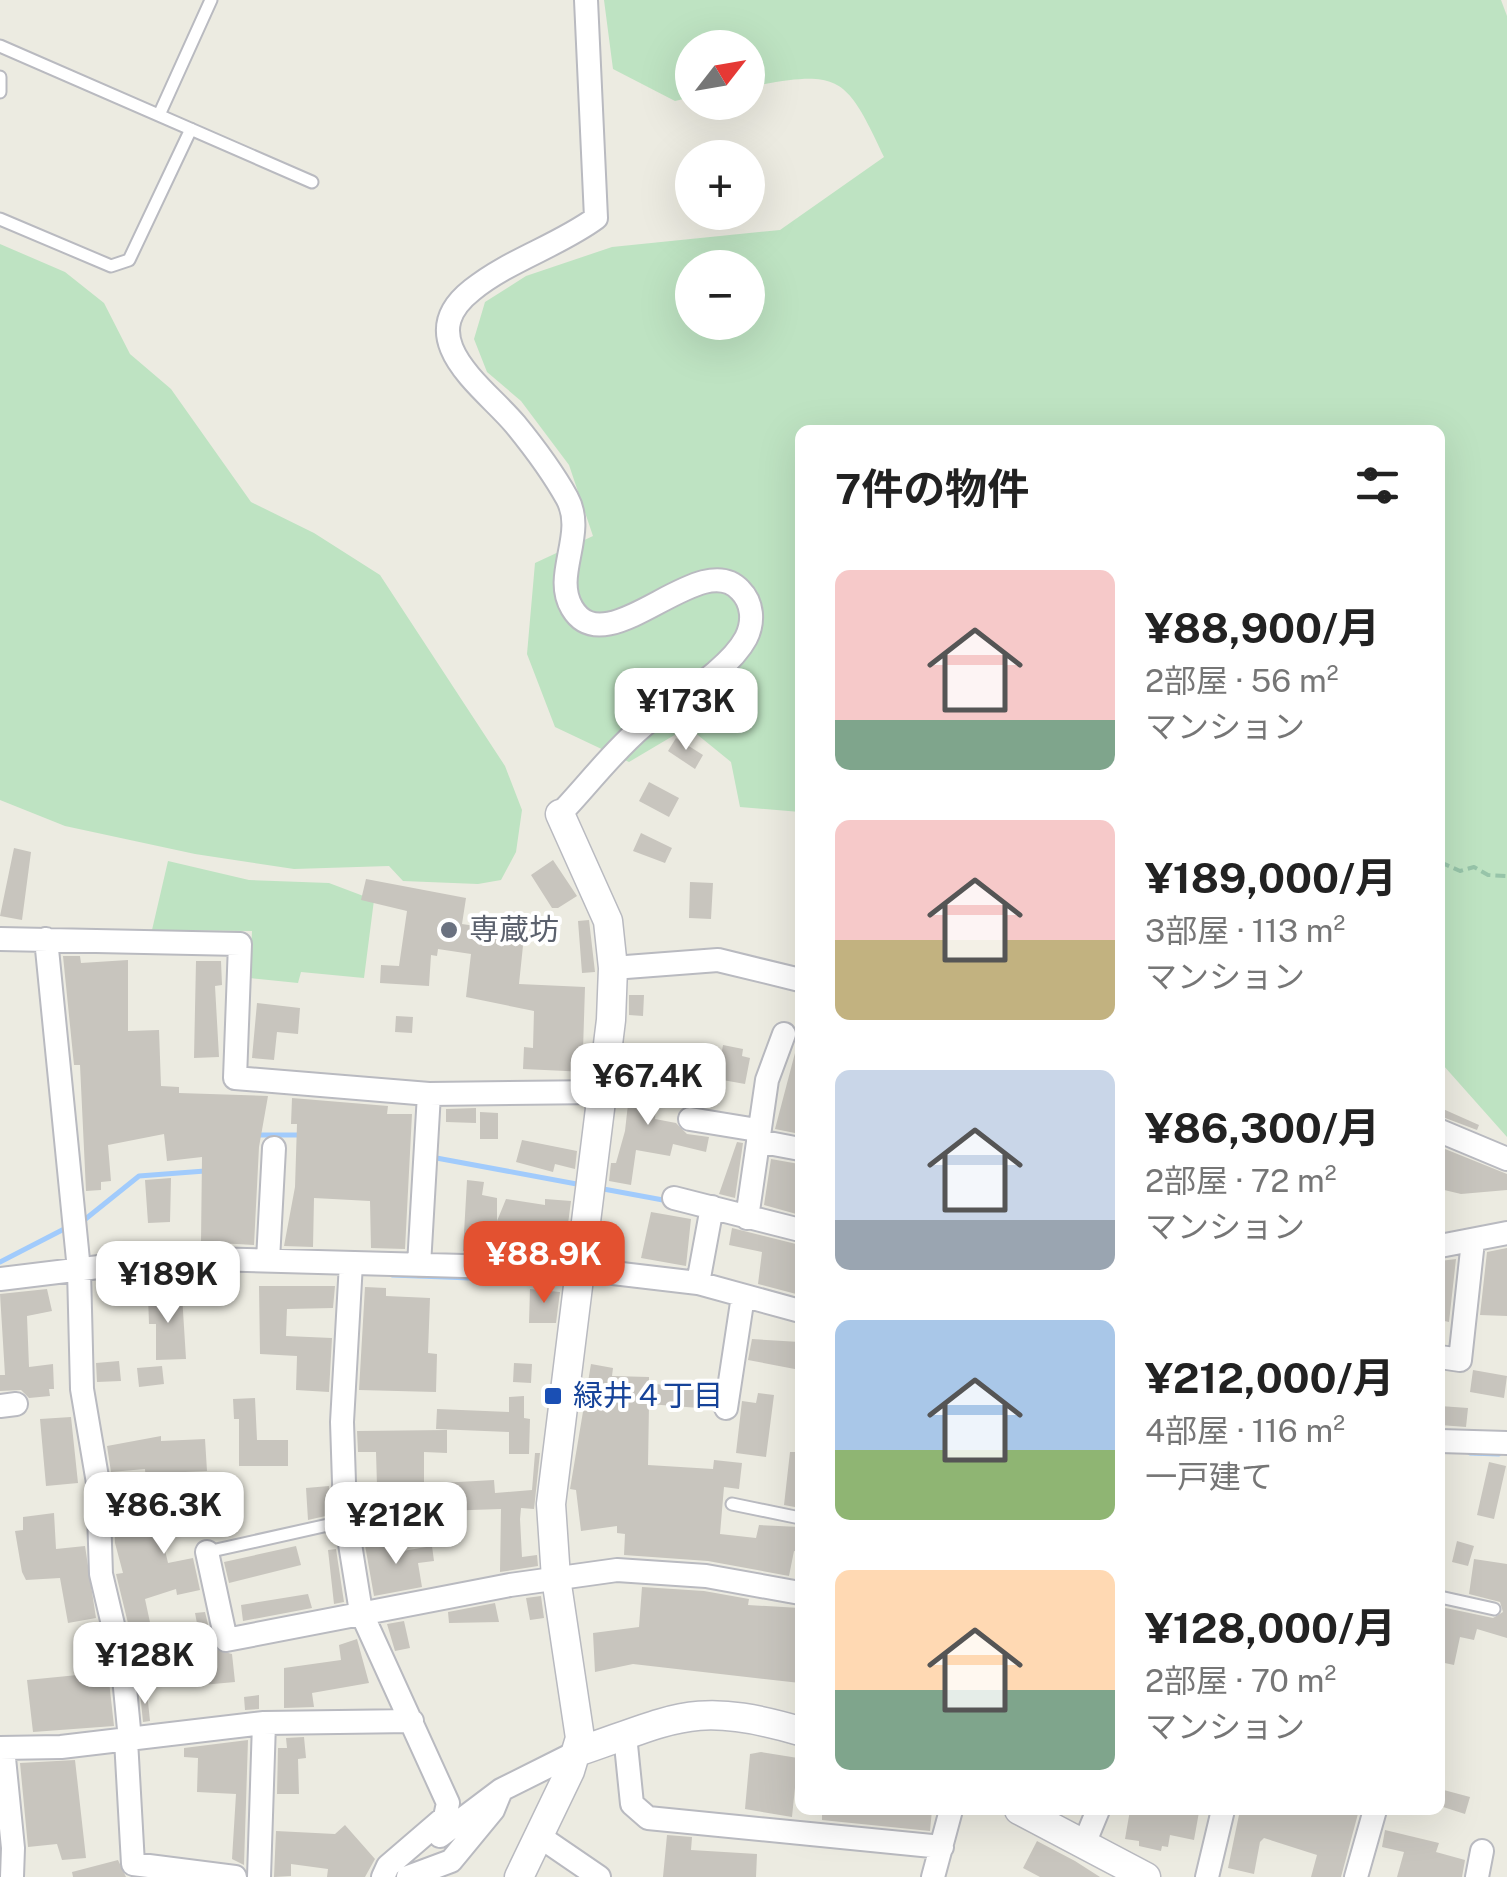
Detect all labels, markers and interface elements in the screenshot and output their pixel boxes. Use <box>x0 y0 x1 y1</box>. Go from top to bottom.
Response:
north arrow <box>675 30 765 120</box>
map controls <box>675 30 765 340</box>
button: + <box>675 140 765 230</box>
button: − <box>675 250 765 340</box>
icon: filters <box>1350 458 1405 513</box>
text: 7件の物件 <box>835 464 1029 513</box>
text: ¥88,900/月 <box>1145 603 1380 652</box>
icon: home <box>915 610 1035 730</box>
text: 2部屋 · 56 m² <box>1145 662 1338 699</box>
pin: ¥173K <box>616 668 756 753</box>
text: ¥173K <box>637 682 735 719</box>
text: マンション <box>1145 708 1305 745</box>
text: ¥189,000/月 <box>1145 853 1397 902</box>
icon: home <box>915 860 1035 980</box>
place label: 専蔵坊 <box>469 911 559 947</box>
text: 3部屋 · 113 m² <box>1145 912 1345 949</box>
marker: 専蔵坊 <box>438 919 460 941</box>
text: マンション <box>1145 958 1305 995</box>
pin: ¥67.4K <box>567 1043 729 1128</box>
text: ¥67.4K <box>593 1057 703 1094</box>
text: ¥86,300/月 <box>1145 1103 1380 1152</box>
icon: home <box>915 1110 1035 1230</box>
text: 2部屋 · 72 m² <box>1145 1162 1336 1199</box>
text: マンション <box>1145 1208 1305 1245</box>
pin: ¥88.9K <box>463 1221 625 1306</box>
text: ¥88.9K <box>486 1235 602 1272</box>
pin: ¥189K <box>98 1241 238 1326</box>
text: ¥189K <box>118 1255 218 1292</box>
text: ¥212,000/月 <box>1145 1353 1395 1402</box>
icon: home <box>915 1360 1035 1480</box>
place label: 緑井４丁目 <box>573 1377 723 1413</box>
marker: 緑井４丁目 <box>542 1385 564 1407</box>
text: 4部屋 · 116 m² <box>1145 1412 1345 1449</box>
text: 一戸建て <box>1145 1458 1273 1495</box>
pin: ¥86.3K <box>83 1472 245 1557</box>
pin: ¥212K <box>326 1482 466 1567</box>
text: ¥86.3K <box>106 1486 222 1523</box>
text: ¥212K <box>347 1496 445 1533</box>
text: ¥128,000/月 <box>1145 1603 1396 1652</box>
icon: home <box>915 1610 1035 1730</box>
pin: ¥128K <box>75 1622 215 1707</box>
text: ¥128K <box>95 1636 195 1673</box>
text: 2部屋 · 70 m² <box>1145 1662 1336 1699</box>
text: マンション <box>1145 1708 1305 1745</box>

